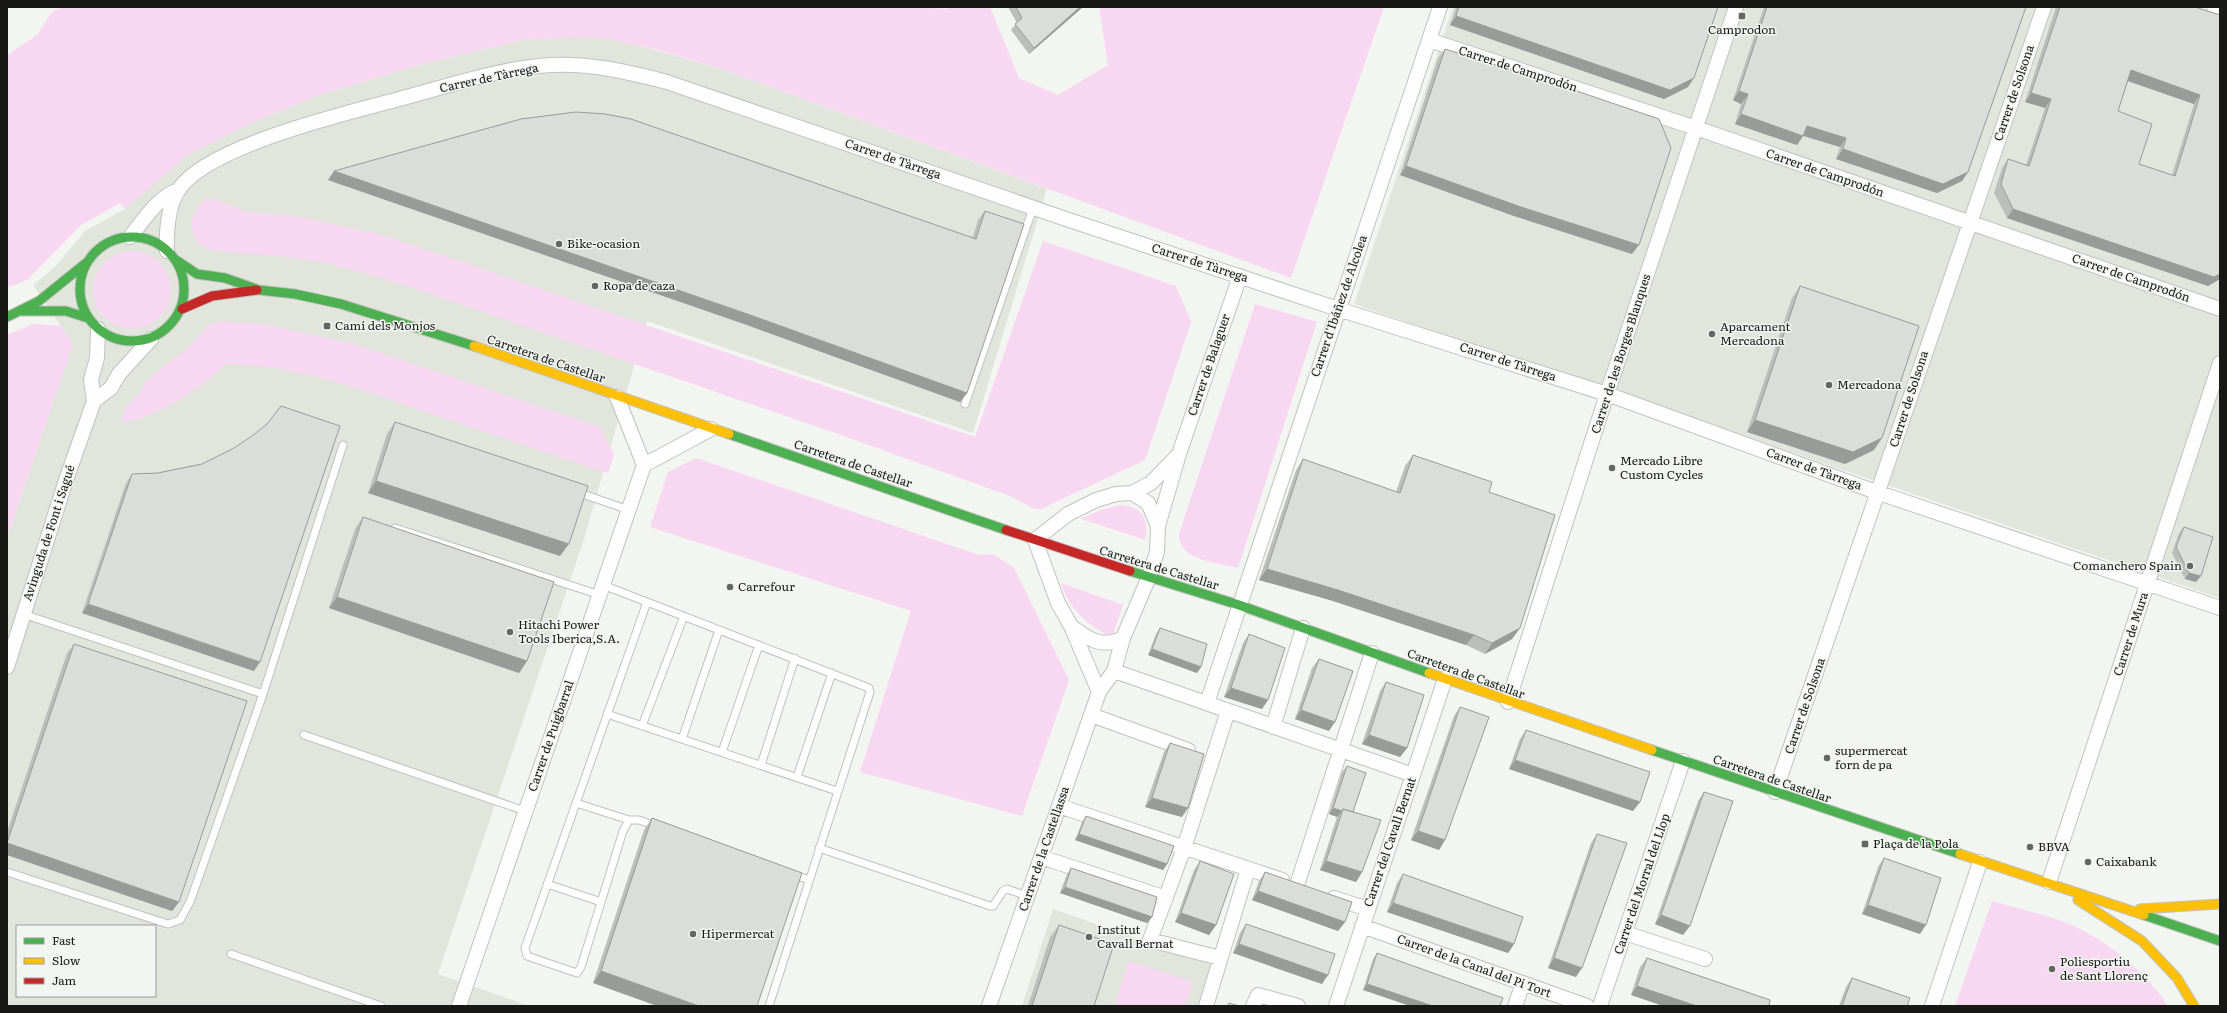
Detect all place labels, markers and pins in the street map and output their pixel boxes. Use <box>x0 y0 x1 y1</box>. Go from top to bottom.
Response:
marker: Camprodon <box>1737 11 1747 21</box>
place label: Camprodon <box>1708 20 1776 38</box>
place label: Bike-ocasion <box>567 234 640 252</box>
marker: Bike-ocasion <box>554 239 564 249</box>
place label: Ropa de caza <box>603 276 676 294</box>
marker: Ropa de caza <box>590 281 600 291</box>
place label: Camí dels Monjos <box>335 316 436 334</box>
place label: Aparcament Mercadona <box>1720 317 1790 349</box>
marker: Camí dels Monjos <box>322 321 332 331</box>
marker: Aparcament Mercadona <box>1707 329 1717 339</box>
place label: Mercadona <box>1837 375 1902 393</box>
marker: Mercadona <box>1824 380 1834 390</box>
place label: Mercado Libre Custom Cycles <box>1620 451 1704 483</box>
marker: Mercado Libre Custom Cycles <box>1607 463 1617 473</box>
place label: Comanchero Spain <box>2073 556 2182 574</box>
marker: Comanchero Spain <box>2185 561 2195 571</box>
place label: Carrefour <box>738 577 795 595</box>
marker: Carrefour <box>725 582 735 592</box>
place label: Hitachi Power Tools Iberica,S.A. <box>518 615 620 647</box>
marker: Hitachi Power Tools Iberica,S.A. <box>505 627 515 637</box>
place label: supermercat forn de pa <box>1835 741 1907 773</box>
marker: supermercat forn de pa <box>1822 753 1832 763</box>
place label: Plaça de la Pola <box>1873 834 1959 852</box>
place label: BBVA <box>2038 837 2070 855</box>
marker: Plaça de la Pola <box>1860 839 1870 849</box>
marker: BBVA <box>2025 842 2035 852</box>
place label: Caixabank <box>2096 852 2157 870</box>
marker: Caixabank <box>2083 857 2093 867</box>
place label: Institut Cavall Bernat <box>1097 920 1174 952</box>
place label: Hipermercat <box>701 924 775 942</box>
marker: Hipermercat <box>688 929 698 939</box>
marker: Institut Cavall Bernat <box>1084 932 1094 942</box>
place label: Poliesportiu de Sant Llorenç <box>2060 952 2148 984</box>
marker: Poliesportiu de Sant Llorenç <box>2047 964 2057 974</box>

